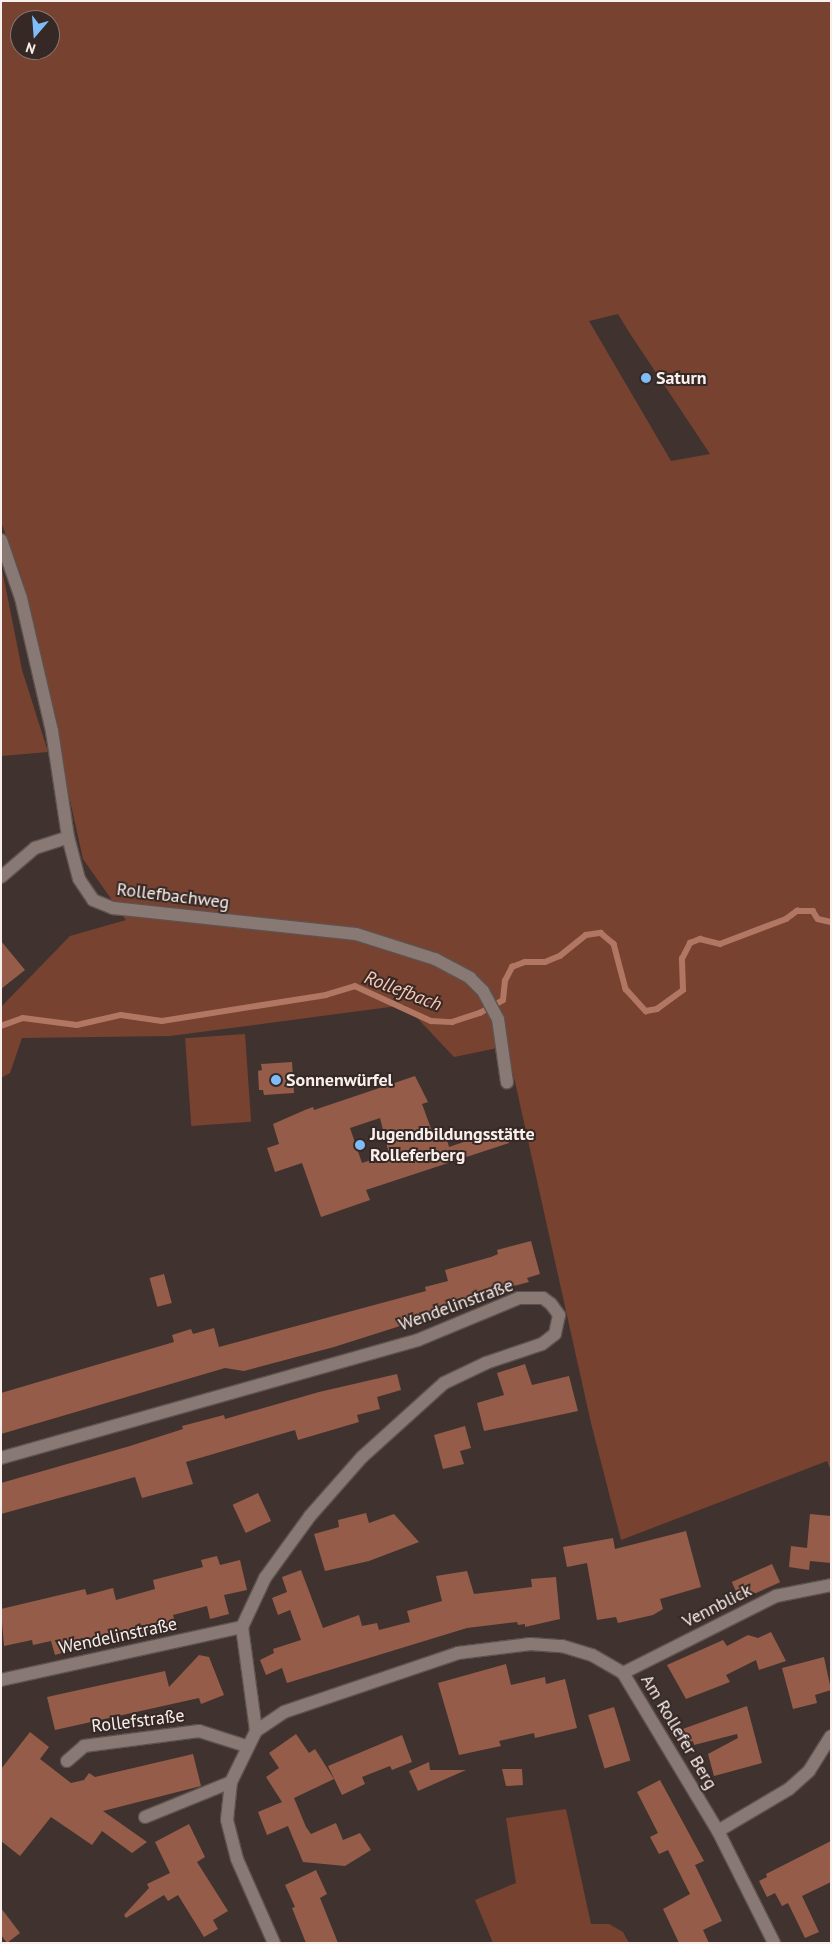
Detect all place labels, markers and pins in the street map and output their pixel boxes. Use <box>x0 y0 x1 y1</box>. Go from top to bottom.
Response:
place label: Saturn <box>656 367 707 389</box>
marker: Saturn <box>640 372 652 384</box>
place label: Sonnenwürfel <box>286 1069 393 1091</box>
marker: Sonnenwürfel <box>270 1074 282 1086</box>
place label: Jugendbildungsstätte Rolleferberg <box>370 1124 535 1166</box>
marker: Jugendbildungsstätte Rolleferberg <box>354 1139 366 1151</box>

